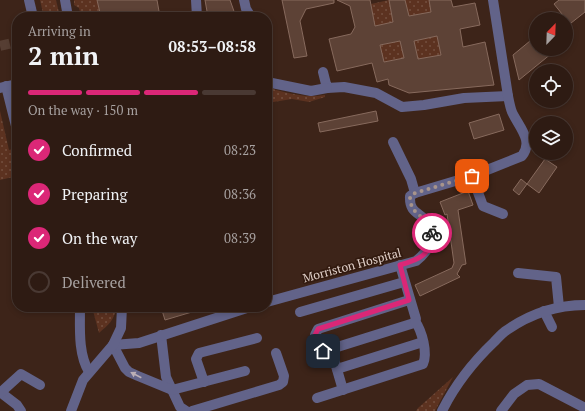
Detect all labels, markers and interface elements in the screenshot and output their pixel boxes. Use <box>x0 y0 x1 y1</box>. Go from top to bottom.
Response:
north arrow <box>529 12 573 56</box>
map controls <box>529 12 573 160</box>
text: Arriving in <box>28 22 91 40</box>
text: 08:53–08:58 <box>169 36 256 56</box>
text: 2 min <box>28 38 99 72</box>
button: locate <box>529 64 573 108</box>
text: On the way · 150 m <box>28 101 138 119</box>
button: layers <box>529 116 573 160</box>
icon: check <box>28 139 50 161</box>
text: Confirmed <box>62 140 132 160</box>
text: 08:23 <box>224 141 256 159</box>
pin <box>455 159 489 193</box>
icon: bag <box>461 165 483 187</box>
icon: check <box>28 183 50 205</box>
text: Preparing <box>62 184 127 204</box>
text: 08:36 <box>224 185 256 203</box>
courier <box>412 213 452 253</box>
icon: bike <box>421 222 443 244</box>
icon: check <box>28 227 50 249</box>
text: On the way <box>62 228 137 248</box>
text: 08:39 <box>224 229 256 247</box>
street label: Morriston Hospital <box>301 245 403 285</box>
text: Delivered <box>62 272 126 292</box>
pin <box>306 334 340 368</box>
icon: home <box>312 340 334 362</box>
one-way arrow <box>130 372 142 378</box>

